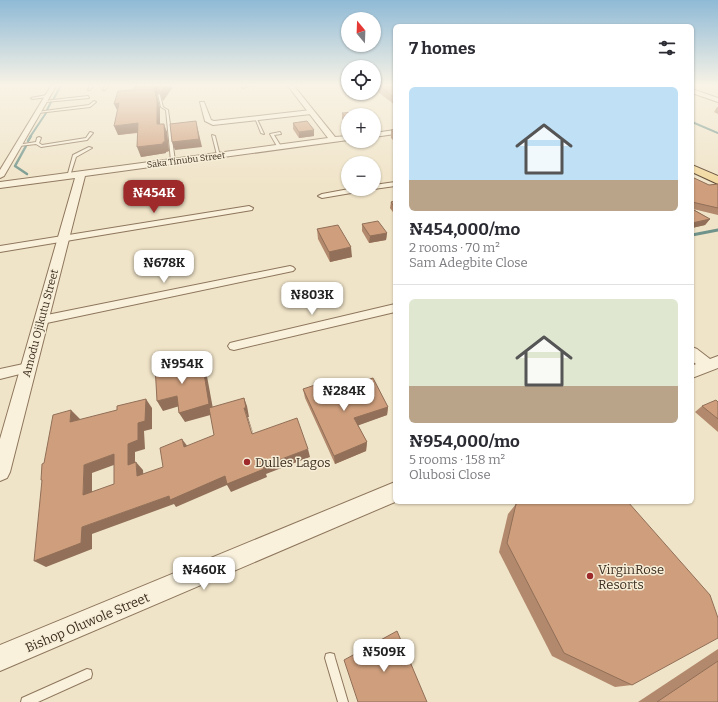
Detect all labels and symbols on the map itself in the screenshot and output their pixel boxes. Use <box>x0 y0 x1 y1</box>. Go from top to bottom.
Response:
north arrow <box>341 12 381 52</box>
street label: Saka Tinubu Street <box>146 150 226 170</box>
pin: ₦454K <box>126 180 182 214</box>
pin: ₦678K <box>136 250 192 284</box>
street label: Amodu Ojikutu Street <box>20 268 61 379</box>
pin: ₦803K <box>284 282 340 316</box>
pin: ₦954K <box>154 351 210 385</box>
pin: ₦284K <box>316 378 372 412</box>
place label: Dulles Lagos <box>255 455 331 470</box>
marker: Dulles Lagos <box>242 457 252 467</box>
pin: ₦460K <box>176 557 232 591</box>
place label: VirginRose Resorts <box>598 562 664 592</box>
marker: VirginRose Resorts <box>585 571 595 581</box>
street label: Bishop Oluwole Street <box>23 589 152 655</box>
pin: ₦509K <box>356 639 412 673</box>

